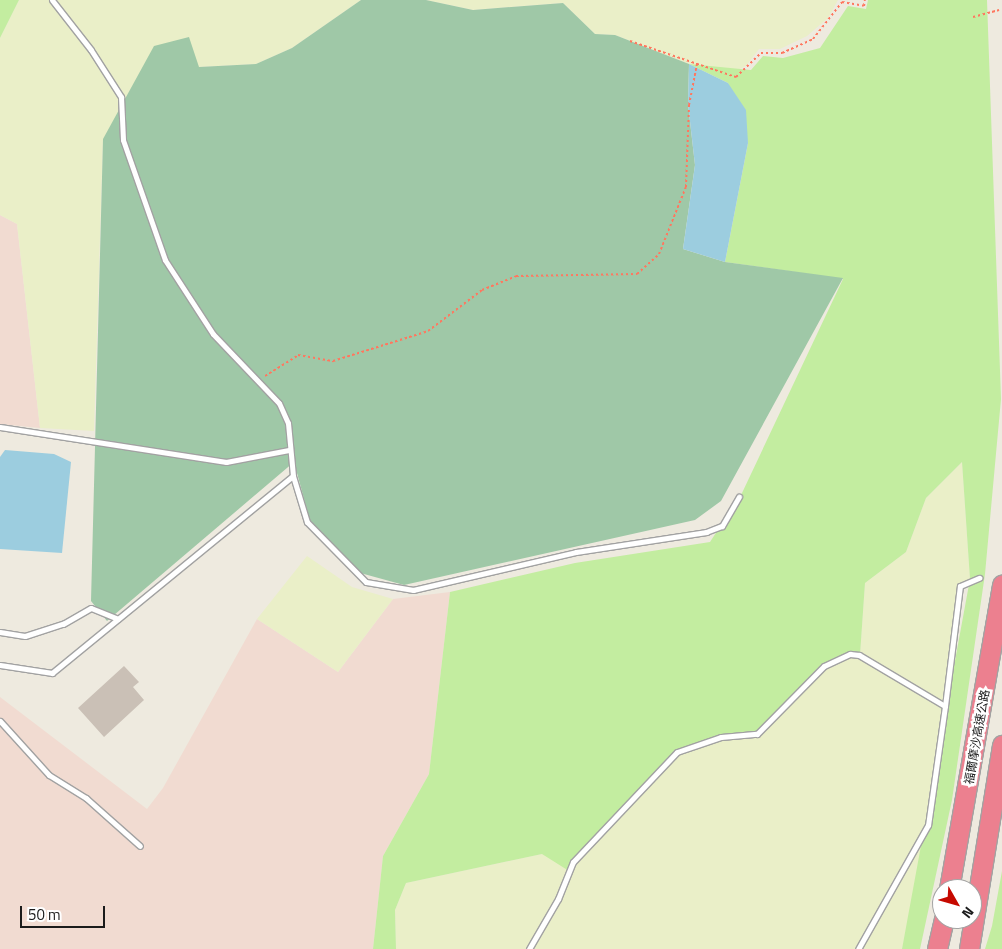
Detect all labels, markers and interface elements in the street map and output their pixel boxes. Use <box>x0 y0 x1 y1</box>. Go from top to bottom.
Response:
street label: 福爾摩沙高速公路 <box>962 688 992 786</box>
north arrow <box>932 879 982 929</box>
scale bar <box>22 896 108 928</box>
text: 50 m <box>28 903 61 926</box>
text: N <box>957 903 980 923</box>

